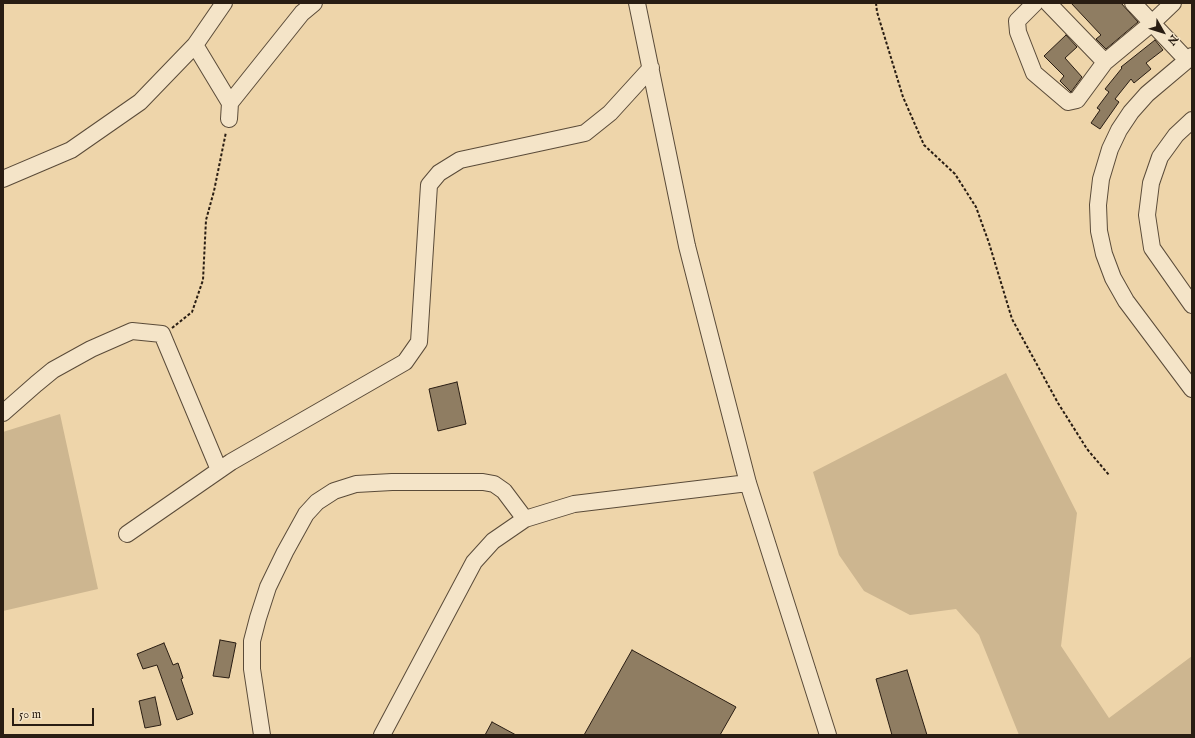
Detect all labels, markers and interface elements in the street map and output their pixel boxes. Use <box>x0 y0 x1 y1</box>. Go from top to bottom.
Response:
north arrow <box>1143 12 1183 52</box>
text: N <box>1164 31 1181 48</box>
scale bar <box>14 700 96 726</box>
text: 50 m <box>19 707 41 722</box>

